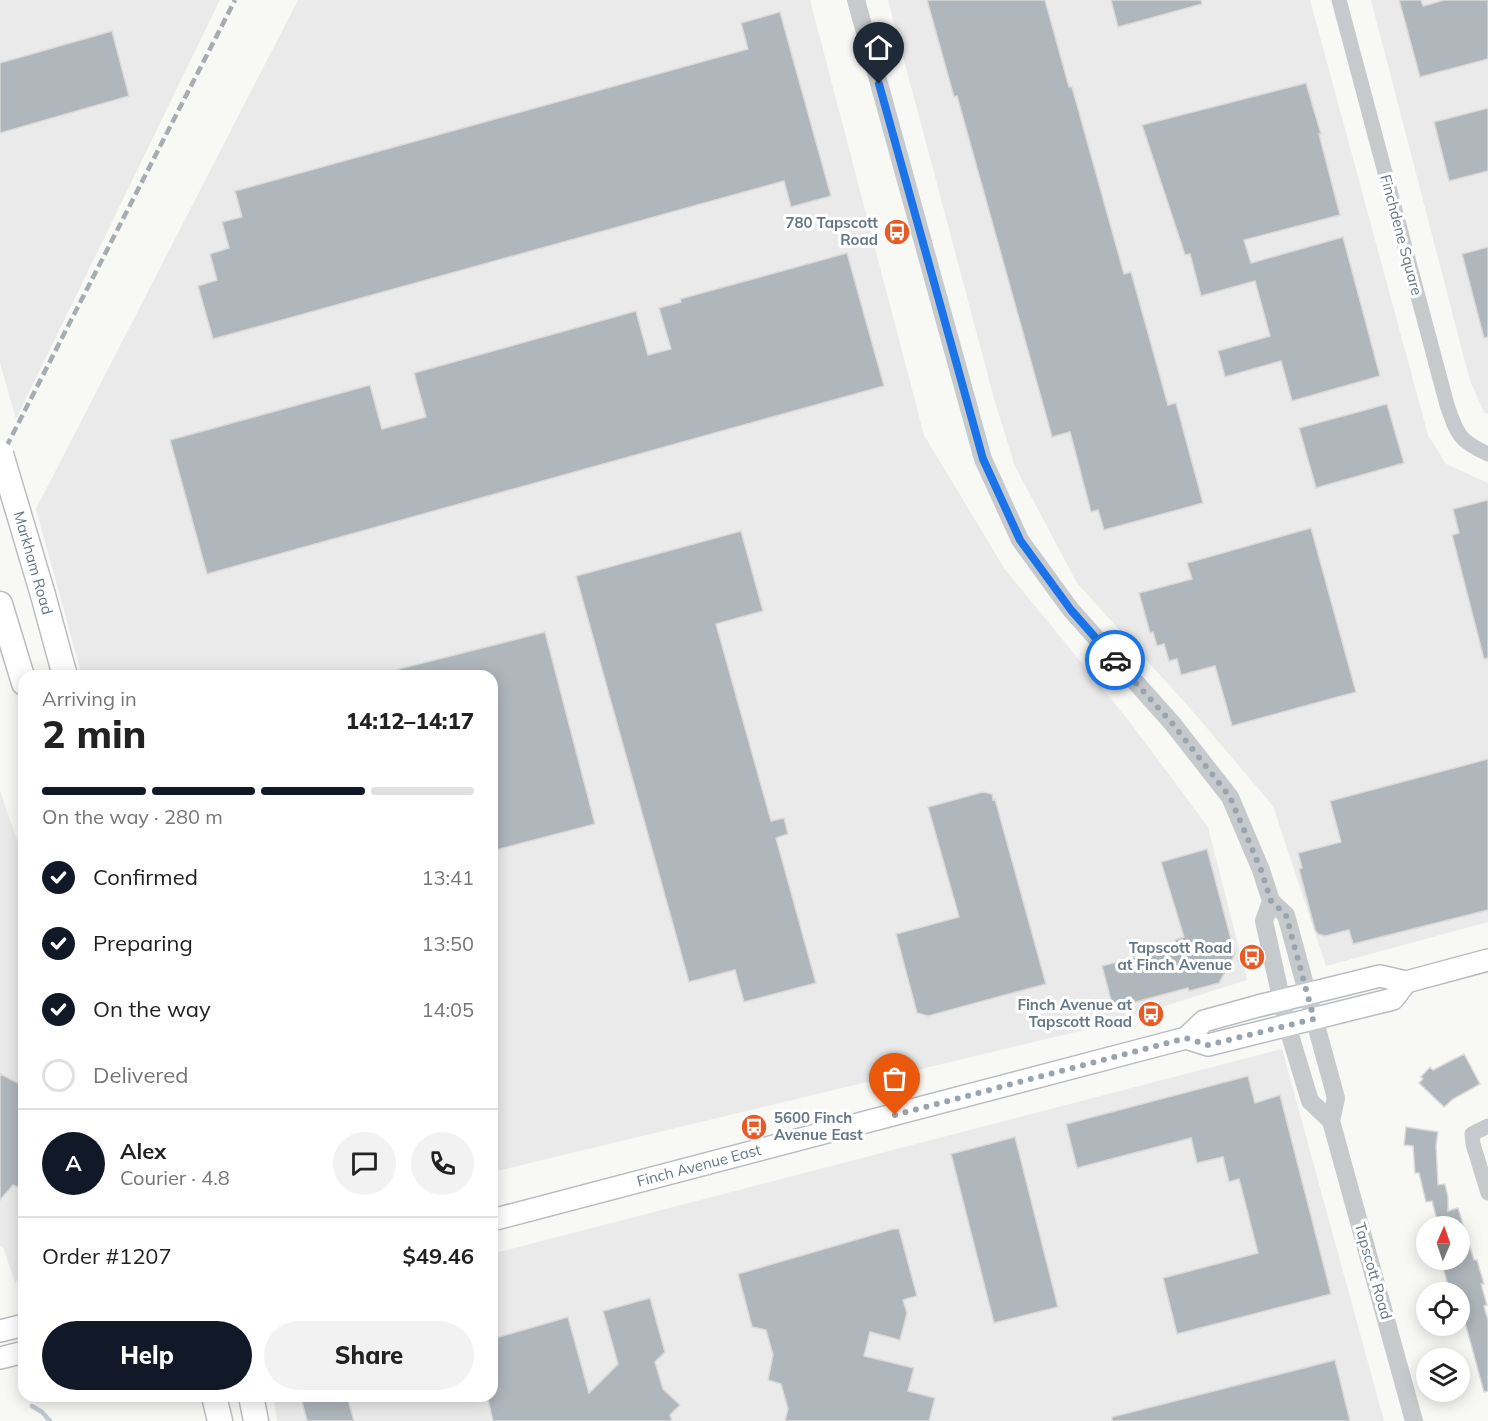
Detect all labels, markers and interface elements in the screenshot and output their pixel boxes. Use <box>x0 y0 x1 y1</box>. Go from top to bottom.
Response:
pin <box>853 22 904 84</box>
icon: home <box>862 31 895 64</box>
street label: Finchdene Square <box>1376 172 1427 297</box>
place label: 780 Tapscott Road <box>785 213 878 249</box>
bus stop icon: 780 Tapscott Road <box>882 217 912 247</box>
street label: Markham Road <box>10 509 57 617</box>
courier <box>1085 630 1145 690</box>
icon: car <box>1099 644 1132 677</box>
text: Arriving in <box>42 686 137 711</box>
text: 14:12–14:17 <box>346 707 474 735</box>
text: 2 min <box>42 709 147 758</box>
text: On the way · 280 m <box>42 804 223 829</box>
icon: check <box>42 861 75 894</box>
text: Confirmed <box>93 863 198 891</box>
text: 13:41 <box>421 865 474 890</box>
icon: check <box>42 927 75 960</box>
text: Preparing <box>93 929 193 957</box>
text: 13:50 <box>421 931 474 956</box>
place label: Tapscott Road at Finch Avenue <box>1117 938 1232 974</box>
bus stop icon: Tapscott Road at Finch Avenue <box>1237 942 1267 972</box>
icon: check <box>42 993 75 1026</box>
text: On the way <box>93 995 211 1023</box>
place label: Finch Avenue at Tapscott Road <box>1017 995 1132 1031</box>
text: 14:05 <box>421 997 474 1022</box>
bus stop icon: Finch Avenue at Tapscott Road <box>1136 999 1166 1029</box>
pin <box>869 1053 920 1115</box>
text: Delivered <box>93 1061 188 1089</box>
icon: bag <box>878 1062 911 1095</box>
place label: 5600 Finch Avenue East <box>774 1108 863 1144</box>
bus stop icon: 5600 Finch Avenue East <box>739 1112 769 1142</box>
button: chat <box>333 1132 396 1195</box>
button: phone <box>411 1132 474 1195</box>
text: Alex <box>120 1137 166 1165</box>
street label: Finch Avenue East <box>635 1140 763 1191</box>
text: A <box>65 1149 82 1177</box>
text: Courier · 4.8 <box>120 1165 230 1190</box>
north arrow <box>1416 1216 1470 1270</box>
map controls <box>1416 1216 1470 1402</box>
street label: Tapscott Road <box>1351 1220 1396 1322</box>
text: Order #1207 <box>42 1242 172 1270</box>
text: $49.46 <box>403 1242 474 1270</box>
button: locate <box>1416 1282 1470 1336</box>
button: Help <box>42 1321 252 1390</box>
button: Share <box>264 1321 474 1390</box>
button: layers <box>1416 1348 1470 1402</box>

